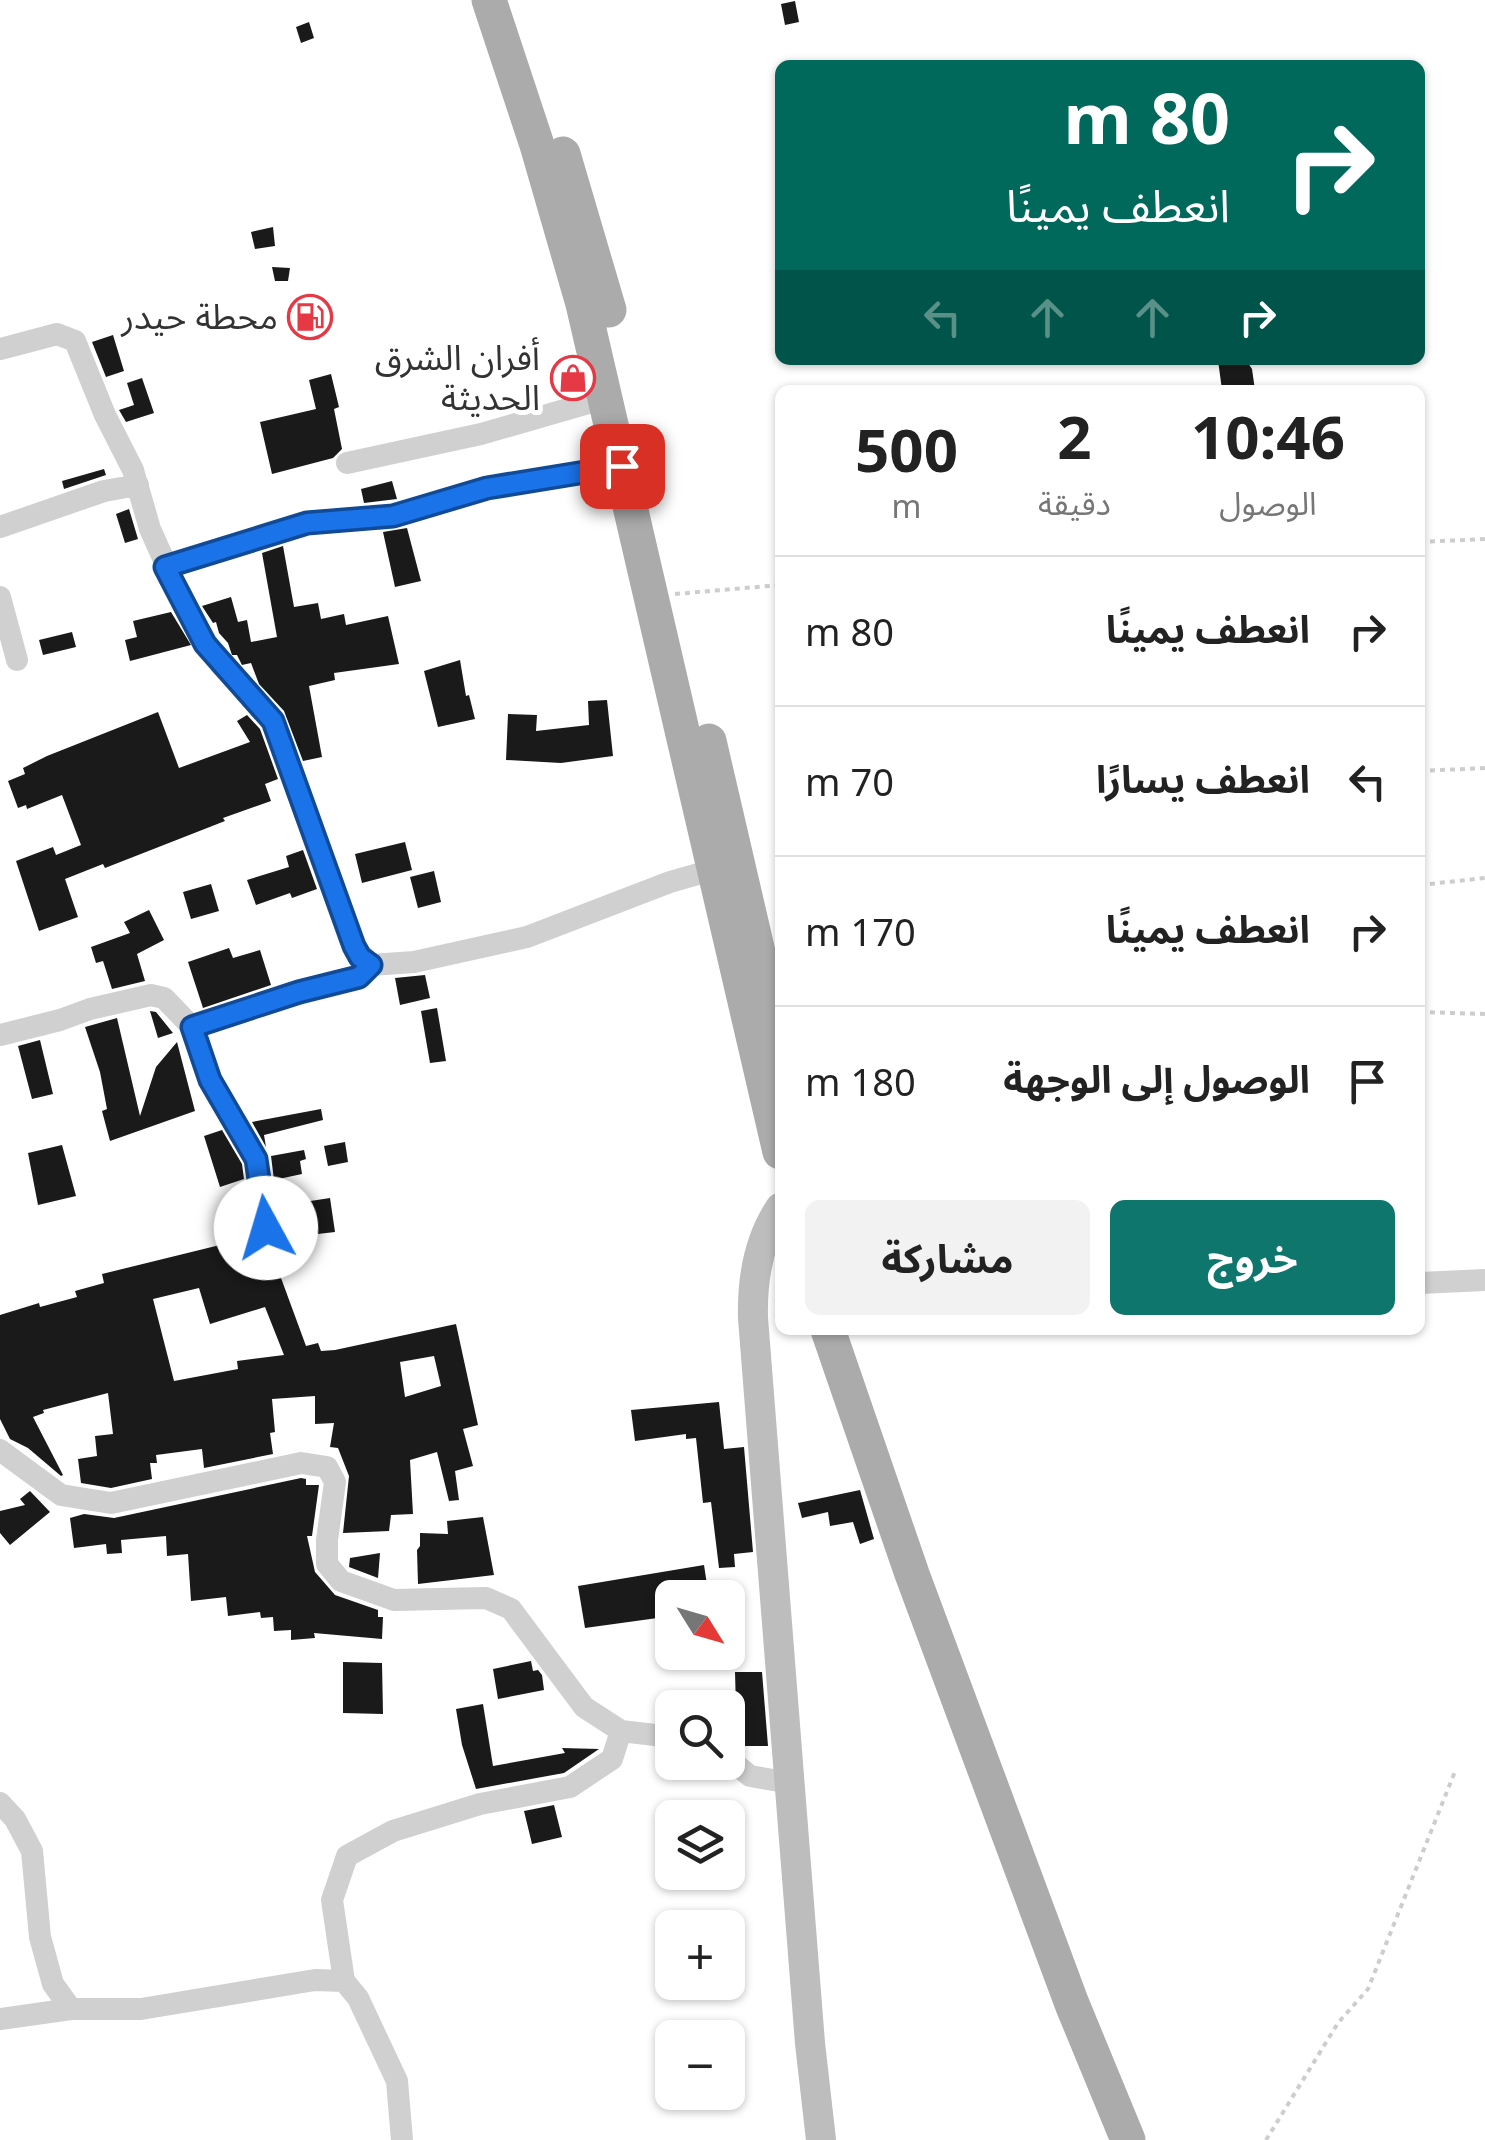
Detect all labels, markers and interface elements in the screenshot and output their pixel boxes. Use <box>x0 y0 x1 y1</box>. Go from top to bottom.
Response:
text: 80 m <box>1063 69 1230 165</box>
icon: right <box>1265 100 1395 230</box>
text: انعطف يمينًا <box>1006 174 1230 235</box>
icon: left <box>915 290 970 345</box>
icon: ahead <box>1020 290 1075 345</box>
icon: ahead <box>1125 290 1180 345</box>
icon: right <box>1230 290 1285 345</box>
place label: محطة حيدر <box>120 292 278 339</box>
fuel station icon: محطة حيدر <box>287 294 333 340</box>
place label: أفران الشرق الحديثة <box>375 333 540 420</box>
shop icon: أفران الشرق الحديثة <box>550 355 596 401</box>
text: 2 <box>1057 395 1092 477</box>
text: 10:46 <box>1191 395 1345 477</box>
text: 500 <box>855 408 958 490</box>
pin <box>580 424 665 509</box>
icon: arrive <box>595 439 650 494</box>
text: دقيقة <box>1038 481 1111 524</box>
text: الوصول <box>1219 481 1317 524</box>
text: m <box>892 484 921 527</box>
text: انعطف يمينًا <box>1106 602 1310 654</box>
icon: right <box>1340 604 1395 659</box>
text: 80 m <box>805 605 894 657</box>
text: انعطف يسارًا <box>1096 752 1310 804</box>
icon: left <box>1340 754 1395 809</box>
text: 70 m <box>805 755 894 807</box>
text: انعطف يمينًا <box>1106 902 1310 954</box>
icon: right <box>1340 904 1395 959</box>
text: 170 m <box>805 905 916 957</box>
text: الوصول إلى الوجهة <box>1003 1052 1310 1104</box>
icon: arrive <box>1340 1054 1395 1109</box>
text: 180 m <box>805 1055 916 1107</box>
position arrow <box>214 1176 318 1280</box>
button: مشاركة <box>805 1200 1090 1315</box>
button: خروج <box>1110 1200 1395 1315</box>
north arrow <box>655 1580 745 1670</box>
map controls <box>655 1580 745 2110</box>
button: search <box>655 1690 745 1780</box>
button: layers <box>655 1800 745 1890</box>
button: + <box>655 1910 745 2000</box>
button: − <box>655 2020 745 2110</box>

